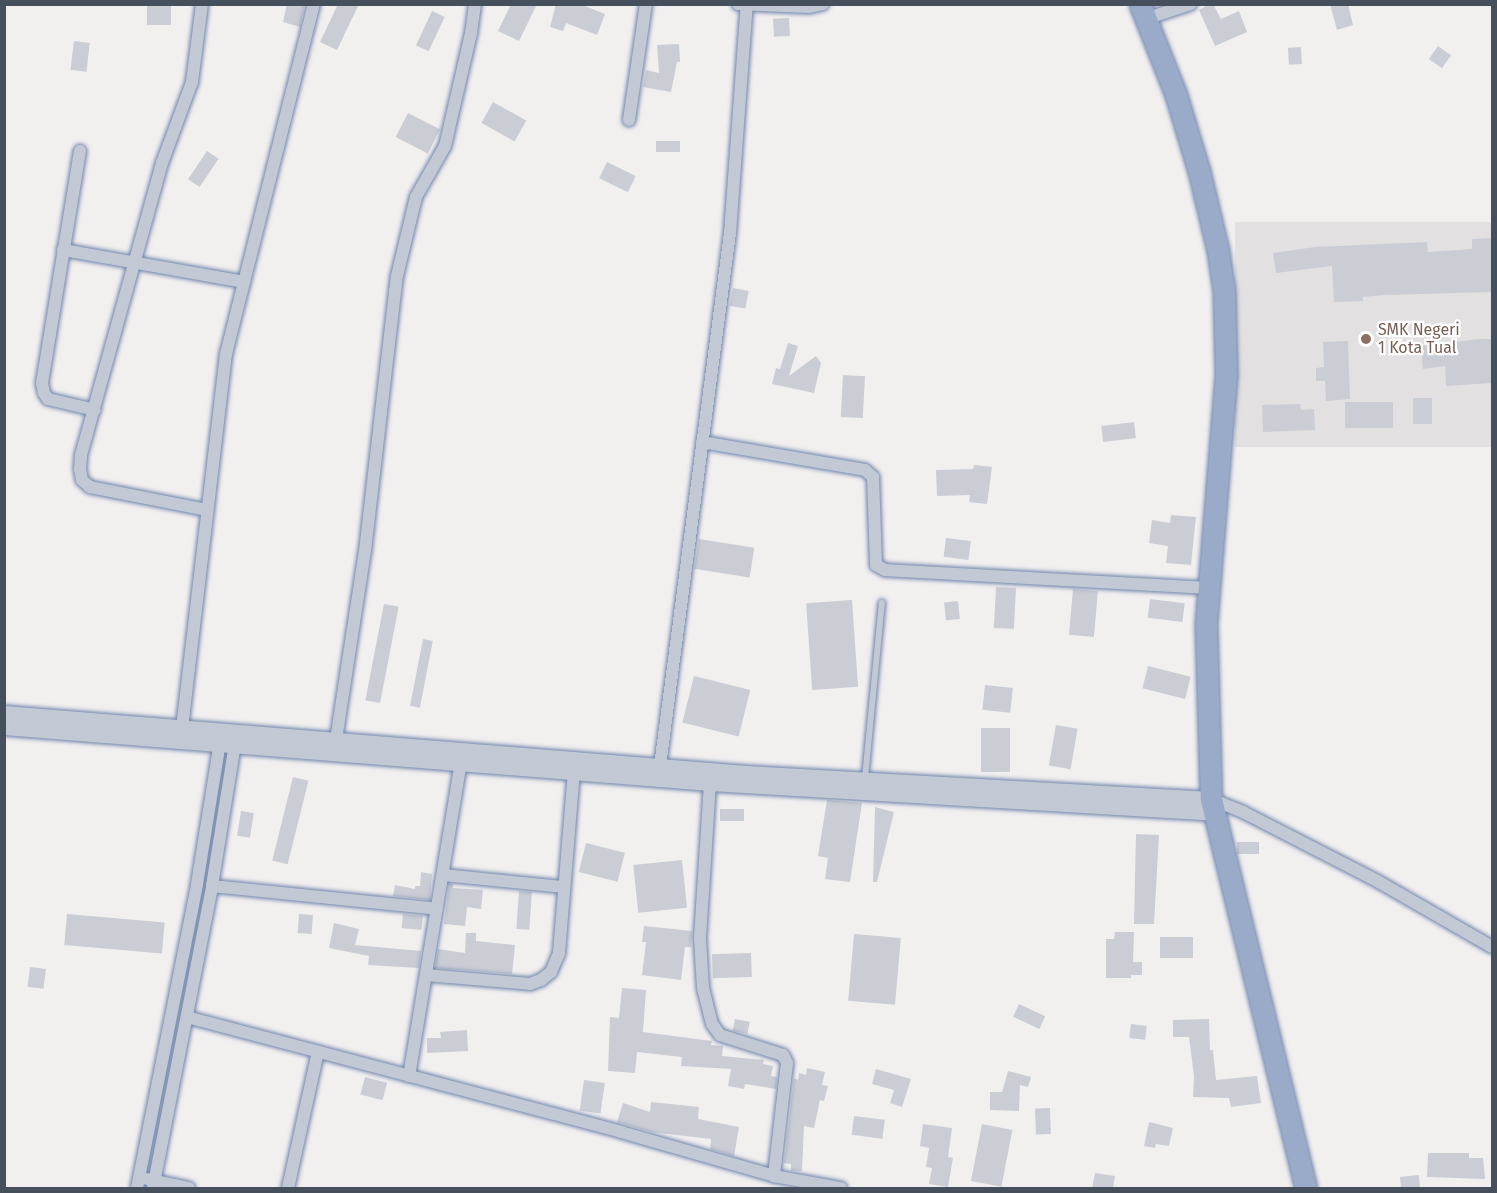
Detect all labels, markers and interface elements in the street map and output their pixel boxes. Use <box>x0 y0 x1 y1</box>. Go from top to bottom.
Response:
place label: SMK Negeri 1 Kota Tual <box>1378 320 1460 358</box>
marker: SMK Negeri 1 Kota Tual <box>1359 332 1373 346</box>

